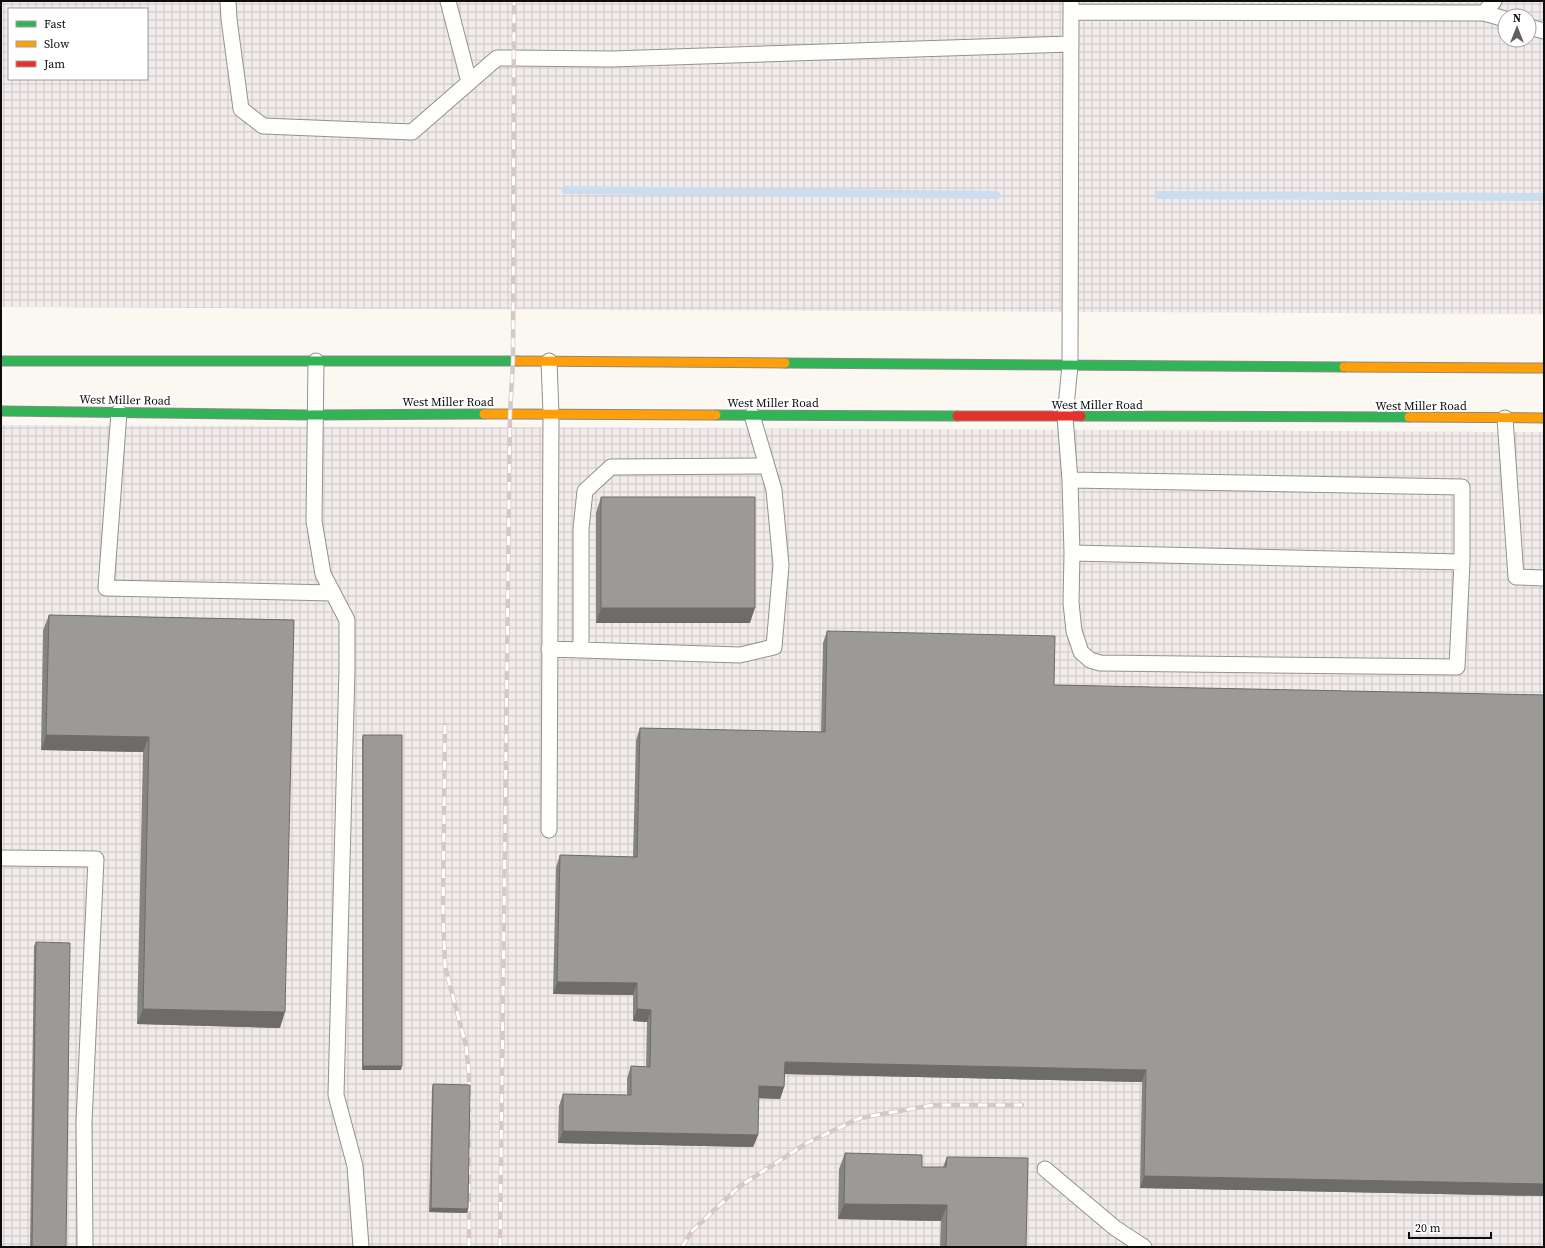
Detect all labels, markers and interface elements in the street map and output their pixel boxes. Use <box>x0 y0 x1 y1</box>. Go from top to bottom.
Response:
legend <box>8 8 148 80</box>
north arrow <box>1497 8 1537 48</box>
text: N <box>1513 11 1521 26</box>
text: Fast <box>44 16 66 32</box>
text: Slow <box>44 36 70 52</box>
text: Jam <box>43 56 65 72</box>
street label: West Miller Road <box>79 391 171 409</box>
street label: West Miller Road <box>402 394 494 410</box>
street label: West Miller Road <box>727 395 819 411</box>
street label: West Miller Road <box>1051 397 1143 413</box>
street label: West Miller Road <box>1375 398 1467 414</box>
scale bar <box>1409 1214 1491 1240</box>
text: 20 m <box>1415 1220 1441 1236</box>

